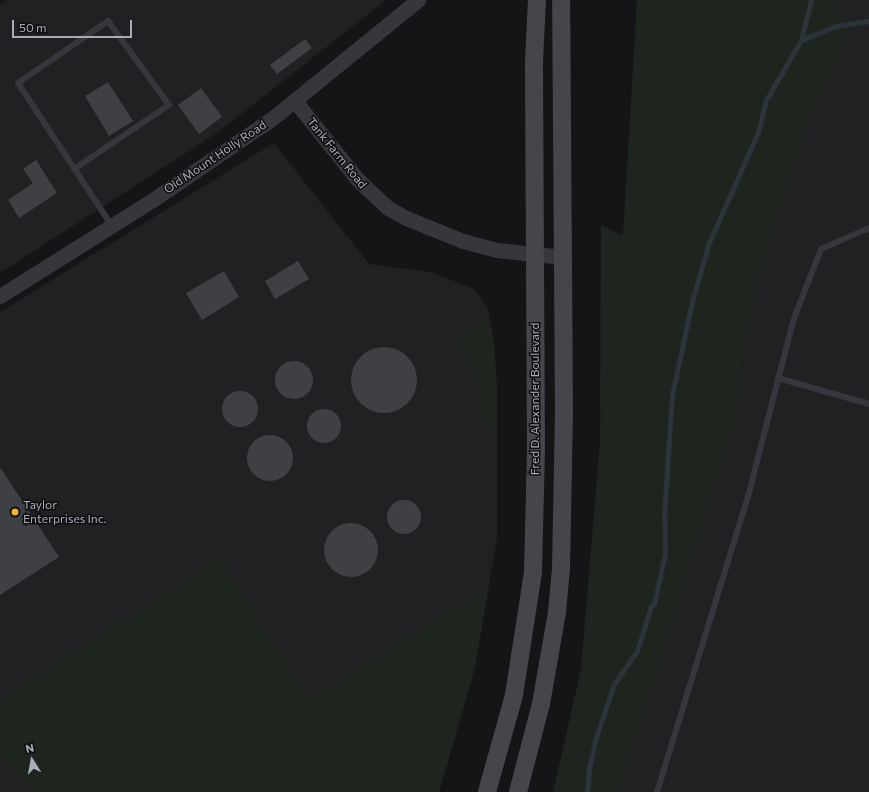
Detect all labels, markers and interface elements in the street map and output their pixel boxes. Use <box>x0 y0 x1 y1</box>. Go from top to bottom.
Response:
scale bar <box>14 12 134 38</box>
text: 50 m <box>19 20 47 34</box>
street label: Tank Farm Road <box>304 115 370 191</box>
street label: Old Mount Holly Road <box>161 117 269 197</box>
street label: Fred D. Alexander Boulevard <box>528 323 542 475</box>
place label: Taylor Enterprises Inc. <box>23 498 106 526</box>
marker: Taylor Enterprises Inc. <box>10 507 20 517</box>
north arrow <box>12 740 52 780</box>
text: N <box>24 741 35 755</box>

